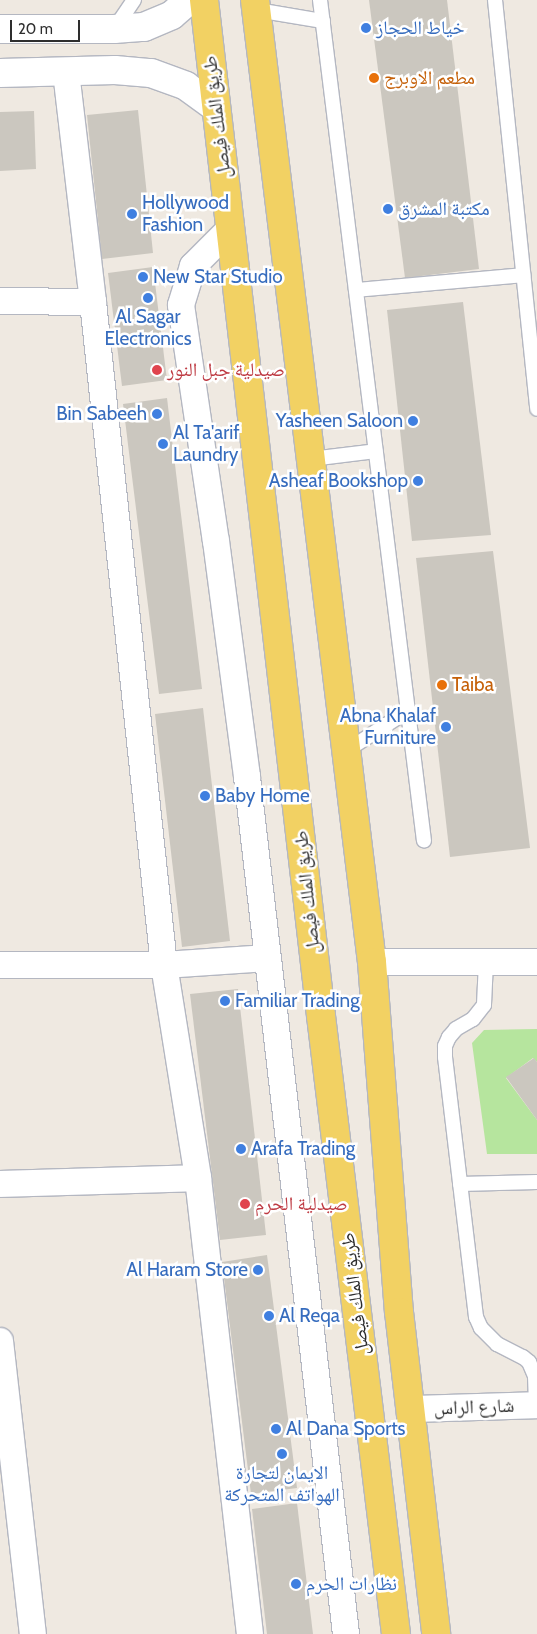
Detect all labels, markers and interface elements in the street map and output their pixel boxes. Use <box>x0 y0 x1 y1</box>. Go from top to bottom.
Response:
scale bar <box>12 10 82 42</box>
place label: خياط الحجاز <box>376 17 465 39</box>
text: 20 m <box>18 20 53 38</box>
marker: خياط الحجاز <box>360 22 372 34</box>
street label: طريق الملك فيصل <box>198 54 236 180</box>
place label: مطعم الاوبرج <box>384 67 475 89</box>
marker: مطعم الاوبرج <box>368 72 380 84</box>
place label: Hollywood Fashion <box>142 192 229 236</box>
place label: مكتبة المشرق <box>398 198 490 220</box>
marker: مكتبة المشرق <box>382 203 394 215</box>
marker: Hollywood Fashion <box>126 208 138 220</box>
place label: New Star Studio <box>153 266 283 288</box>
marker: New Star Studio <box>137 271 149 283</box>
marker: Al Sagar Electronics <box>142 292 154 304</box>
place label: Al Sagar Electronics <box>104 306 192 350</box>
place label: صيدلية جبل النور <box>167 359 285 381</box>
marker: صيدلية جبل النور <box>151 364 163 376</box>
place label: Bin Sabeeh <box>56 403 147 425</box>
marker: Bin Sabeeh <box>151 408 163 420</box>
place label: Yasheen Saloon <box>276 410 403 432</box>
marker: Yasheen Saloon <box>407 415 419 427</box>
place label: Al Ta'arif Laundry <box>173 422 239 466</box>
marker: Al Ta'arif Laundry <box>157 438 169 450</box>
place label: Asheaf Bookshop <box>269 470 408 492</box>
marker: Asheaf Bookshop <box>412 475 424 487</box>
place label: Taiba <box>452 674 494 696</box>
marker: Taiba <box>436 679 448 691</box>
place label: Abna Khalaf Furniture <box>340 705 436 749</box>
marker: Abna Khalaf Furniture <box>440 721 452 733</box>
place label: Baby Home <box>215 785 310 807</box>
marker: Baby Home <box>199 790 211 802</box>
street label: طريق الملك فيصل <box>289 829 325 955</box>
place label: Familiar Trading <box>235 990 360 1012</box>
marker: Familiar Trading <box>219 995 231 1007</box>
place label: Arafa Trading <box>251 1138 355 1160</box>
marker: Arafa Trading <box>235 1143 247 1155</box>
place label: صيدلية الحرم <box>255 1193 348 1215</box>
marker: صيدلية الحرم <box>239 1198 251 1210</box>
street label: طريق الملك فيصل <box>336 1231 374 1357</box>
place label: Al Haram Store <box>126 1259 248 1281</box>
marker: Al Haram Store <box>252 1264 264 1276</box>
place label: Al Reqa <box>279 1305 340 1327</box>
marker: Al Reqa <box>263 1310 275 1322</box>
street label: شارع الراس <box>433 1394 515 1420</box>
place label: Al Dana Sports <box>286 1418 405 1440</box>
marker: Al Dana Sports <box>270 1423 282 1435</box>
marker: الايمان لتجارة الهواتف المتحركة <box>276 1448 288 1460</box>
place label: الايمان لتجارة الهواتف المتحركة <box>224 1462 340 1506</box>
place label: نظارات الحرم <box>306 1573 397 1595</box>
marker: نظارات الحرم <box>290 1578 302 1590</box>

